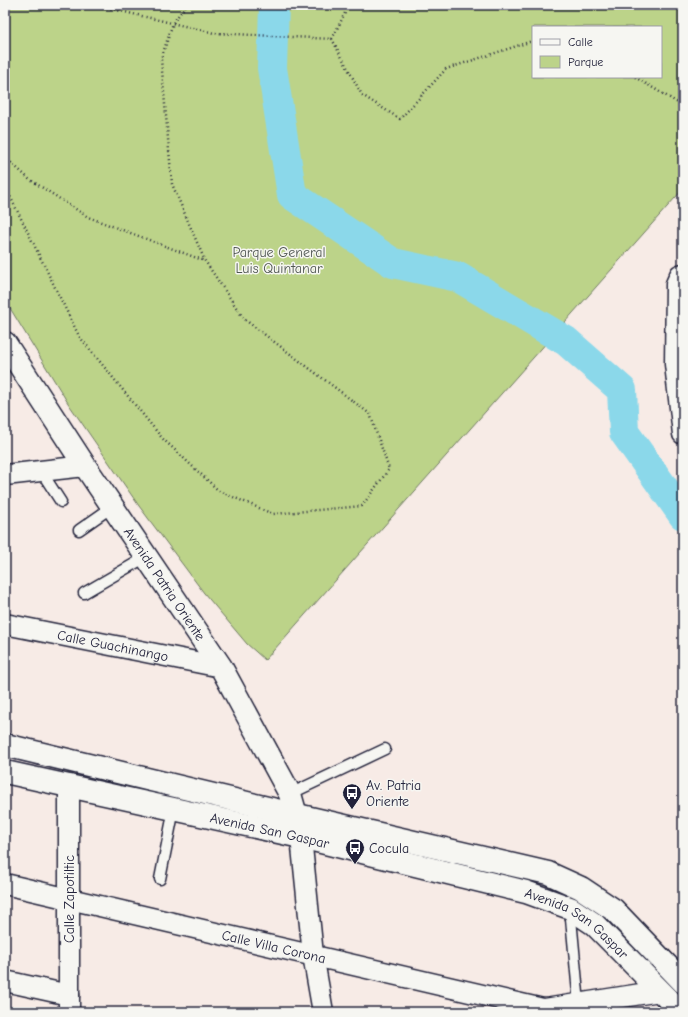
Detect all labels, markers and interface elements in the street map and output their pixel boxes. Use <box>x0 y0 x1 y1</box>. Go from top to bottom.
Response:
legend <box>532 26 662 78</box>
text: Calle <box>568 35 593 49</box>
text: Parque <box>568 55 603 69</box>
park label: Parque General Luis Quintanar <box>232 244 326 277</box>
street label: Avenida Patria Oriente <box>120 524 209 644</box>
street label: Calle Guachinango <box>56 627 170 665</box>
place label: Av. Patria Oriente <box>366 777 421 810</box>
bus stop icon: Av. Patria Oriente <box>341 782 363 810</box>
street label: Avenida San Gaspar <box>208 809 331 853</box>
bus stop icon: Cocula <box>344 837 366 865</box>
place label: Cocula <box>369 840 409 857</box>
street label: Calle Zapotiltic <box>61 855 78 943</box>
street label: Avenida San Gaspar <box>522 884 632 963</box>
street label: Calle Villa Corona <box>220 927 327 967</box>

